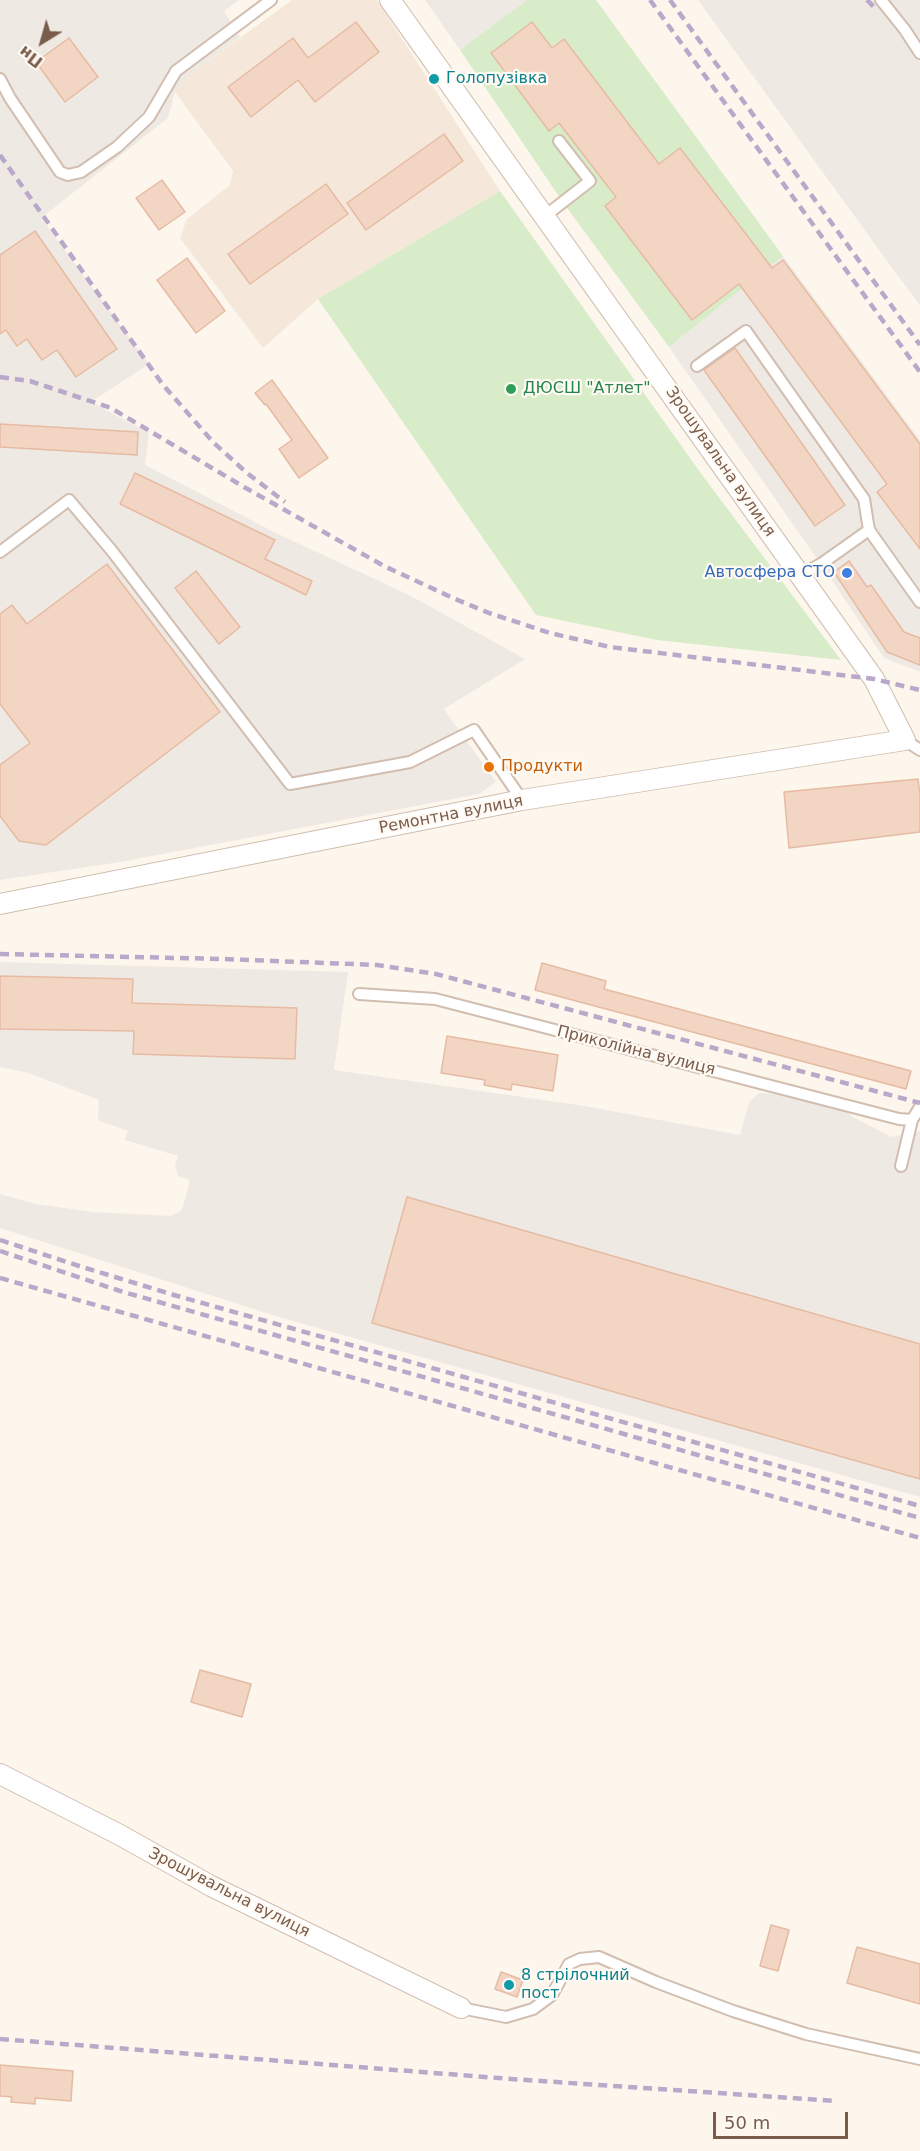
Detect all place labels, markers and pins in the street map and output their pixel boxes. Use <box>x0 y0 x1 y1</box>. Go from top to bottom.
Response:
place label: Голопузівка <box>446 69 547 89</box>
marker: Голопузівка <box>427 72 441 86</box>
place label: ДЮСШ "Атлет" <box>523 379 651 399</box>
marker: ДЮСШ "Атлет" <box>504 382 518 396</box>
place label: Автосфера СТО <box>705 563 835 583</box>
marker: Автосфера СТО <box>840 566 854 580</box>
place label: Продукти <box>501 757 583 777</box>
marker: Продукти <box>482 760 496 774</box>
place label: 8 стрілочний пост <box>521 1966 630 2004</box>
marker: 8 стрілочний пост <box>502 1978 516 1992</box>

